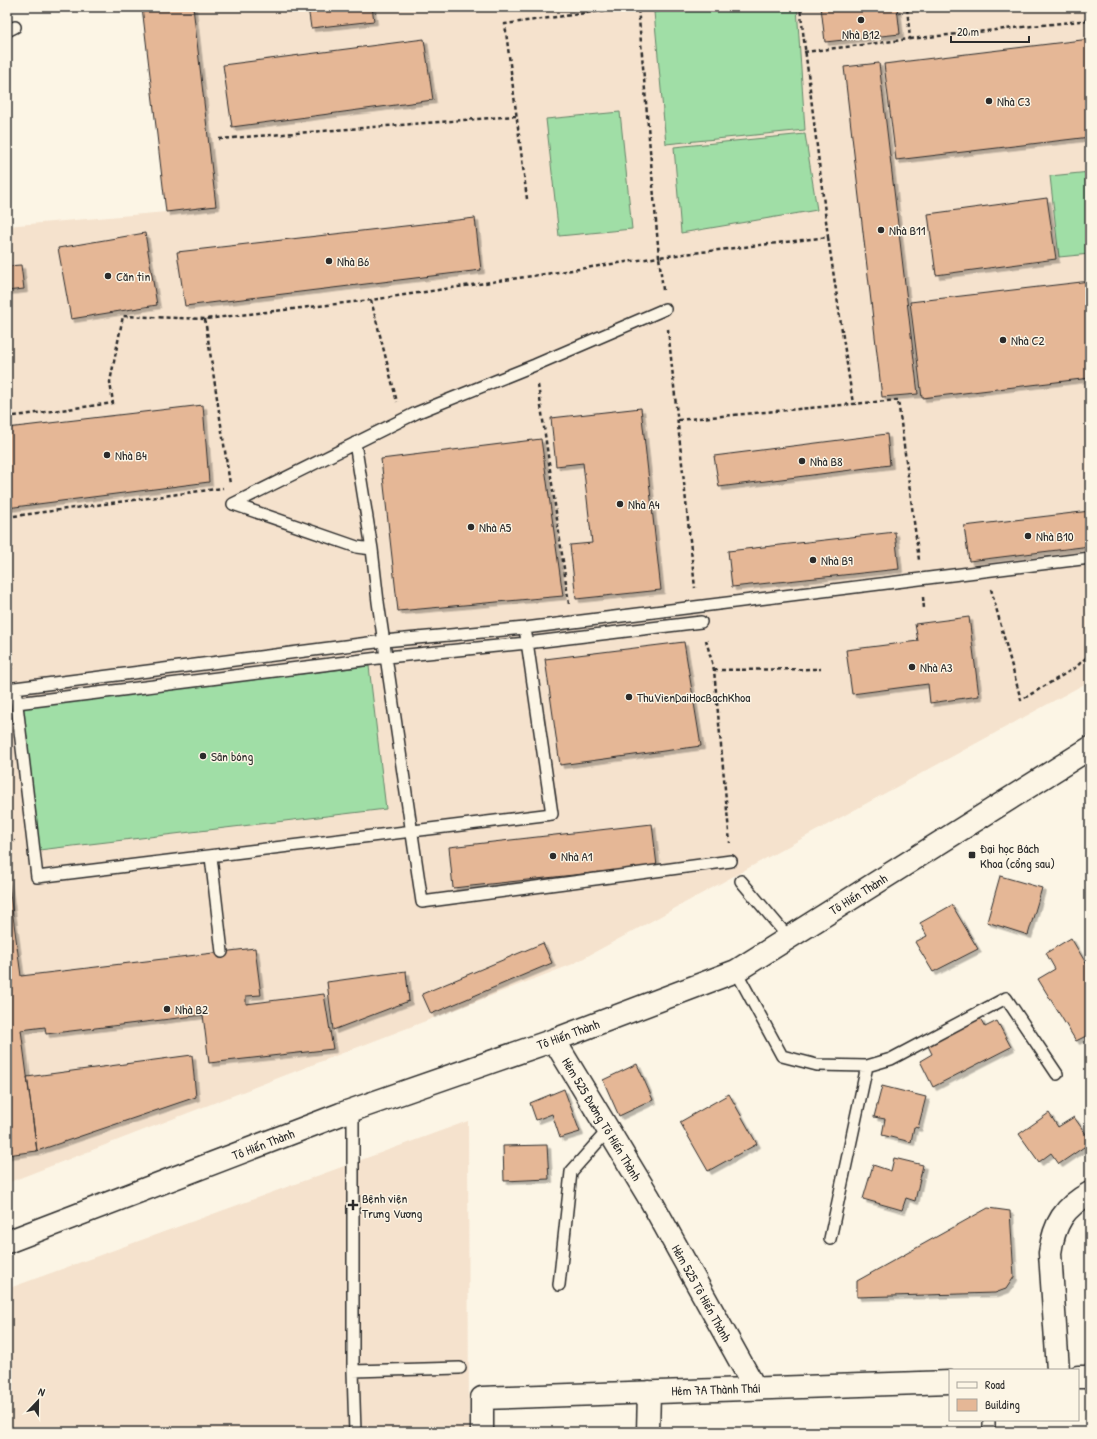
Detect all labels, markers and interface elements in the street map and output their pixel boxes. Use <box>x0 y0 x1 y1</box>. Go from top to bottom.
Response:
marker: Nhà B12 <box>856 15 866 25</box>
scale bar <box>951 18 1029 44</box>
text: 20 m <box>957 23 979 40</box>
place label: Nhà B12 <box>842 25 880 43</box>
place label: Nhà C3 <box>997 92 1031 110</box>
marker: Nhà C3 <box>984 96 994 106</box>
place label: Nhà B11 <box>889 221 926 239</box>
marker: Nhà B11 <box>876 225 886 235</box>
place label: Nhà B6 <box>337 252 369 270</box>
marker: Nhà B6 <box>324 256 334 266</box>
place label: Căn tin <box>116 267 150 285</box>
marker: Căn tin <box>103 271 113 281</box>
place label: Nhà C2 <box>1011 331 1045 349</box>
marker: Nhà C2 <box>998 335 1008 345</box>
place label: Nhà B4 <box>115 446 147 464</box>
marker: Nhà B4 <box>102 450 112 460</box>
place label: Nhà B8 <box>810 452 843 470</box>
marker: Nhà B8 <box>797 456 807 466</box>
place label: Nhà A4 <box>628 495 660 513</box>
marker: Nhà A4 <box>615 499 625 509</box>
place label: Nhà A5 <box>479 518 512 536</box>
marker: Nhà A5 <box>466 522 476 532</box>
place label: Nhà B10 <box>1036 527 1074 545</box>
marker: Nhà B10 <box>1023 531 1033 541</box>
place label: Nhà B9 <box>821 551 853 569</box>
marker: Nhà B9 <box>808 555 818 565</box>
place label: Nhà A3 <box>920 658 953 676</box>
marker: Nhà A3 <box>907 662 917 672</box>
place label: ThuVienDaiHocBachKhoa <box>637 688 750 706</box>
marker: ThuVienDaiHocBachKhoa <box>624 692 634 702</box>
place label: Sân bóng <box>211 747 253 765</box>
marker: Sân bóng <box>198 751 208 761</box>
place label: Đại học Bách Khoa (cổng sau) <box>980 839 1055 872</box>
place label: Nhà A1 <box>561 847 593 865</box>
marker: Đại học Bách Khoa (cổng sau) <box>967 850 977 860</box>
marker: Nhà A1 <box>548 851 558 861</box>
street label: Tô Hiến Thành <box>826 869 891 919</box>
place label: Nhà B2 <box>175 1000 208 1018</box>
marker: Nhà B2 <box>162 1004 172 1014</box>
street label: Tô Hiến Thành <box>534 1014 602 1054</box>
street label: Hẻm 525 Đường Tô Hiến Thành <box>558 1054 646 1184</box>
street label: Tô Hiến Thành <box>229 1124 297 1164</box>
place label: Bệnh viện Trưng Vương <box>362 1189 423 1222</box>
marker: Bệnh viện Trưng Vương <box>347 1199 359 1211</box>
street label: Hẻm 525 Tô Hiến Thành <box>668 1241 736 1345</box>
legend <box>949 1369 1079 1421</box>
text: Road <box>985 1376 1005 1393</box>
street label: Hẻm 7A Thành Thái <box>671 1378 761 1400</box>
north arrow <box>18 1381 58 1421</box>
text: N <box>36 1384 47 1399</box>
text: Building <box>985 1396 1020 1413</box>

